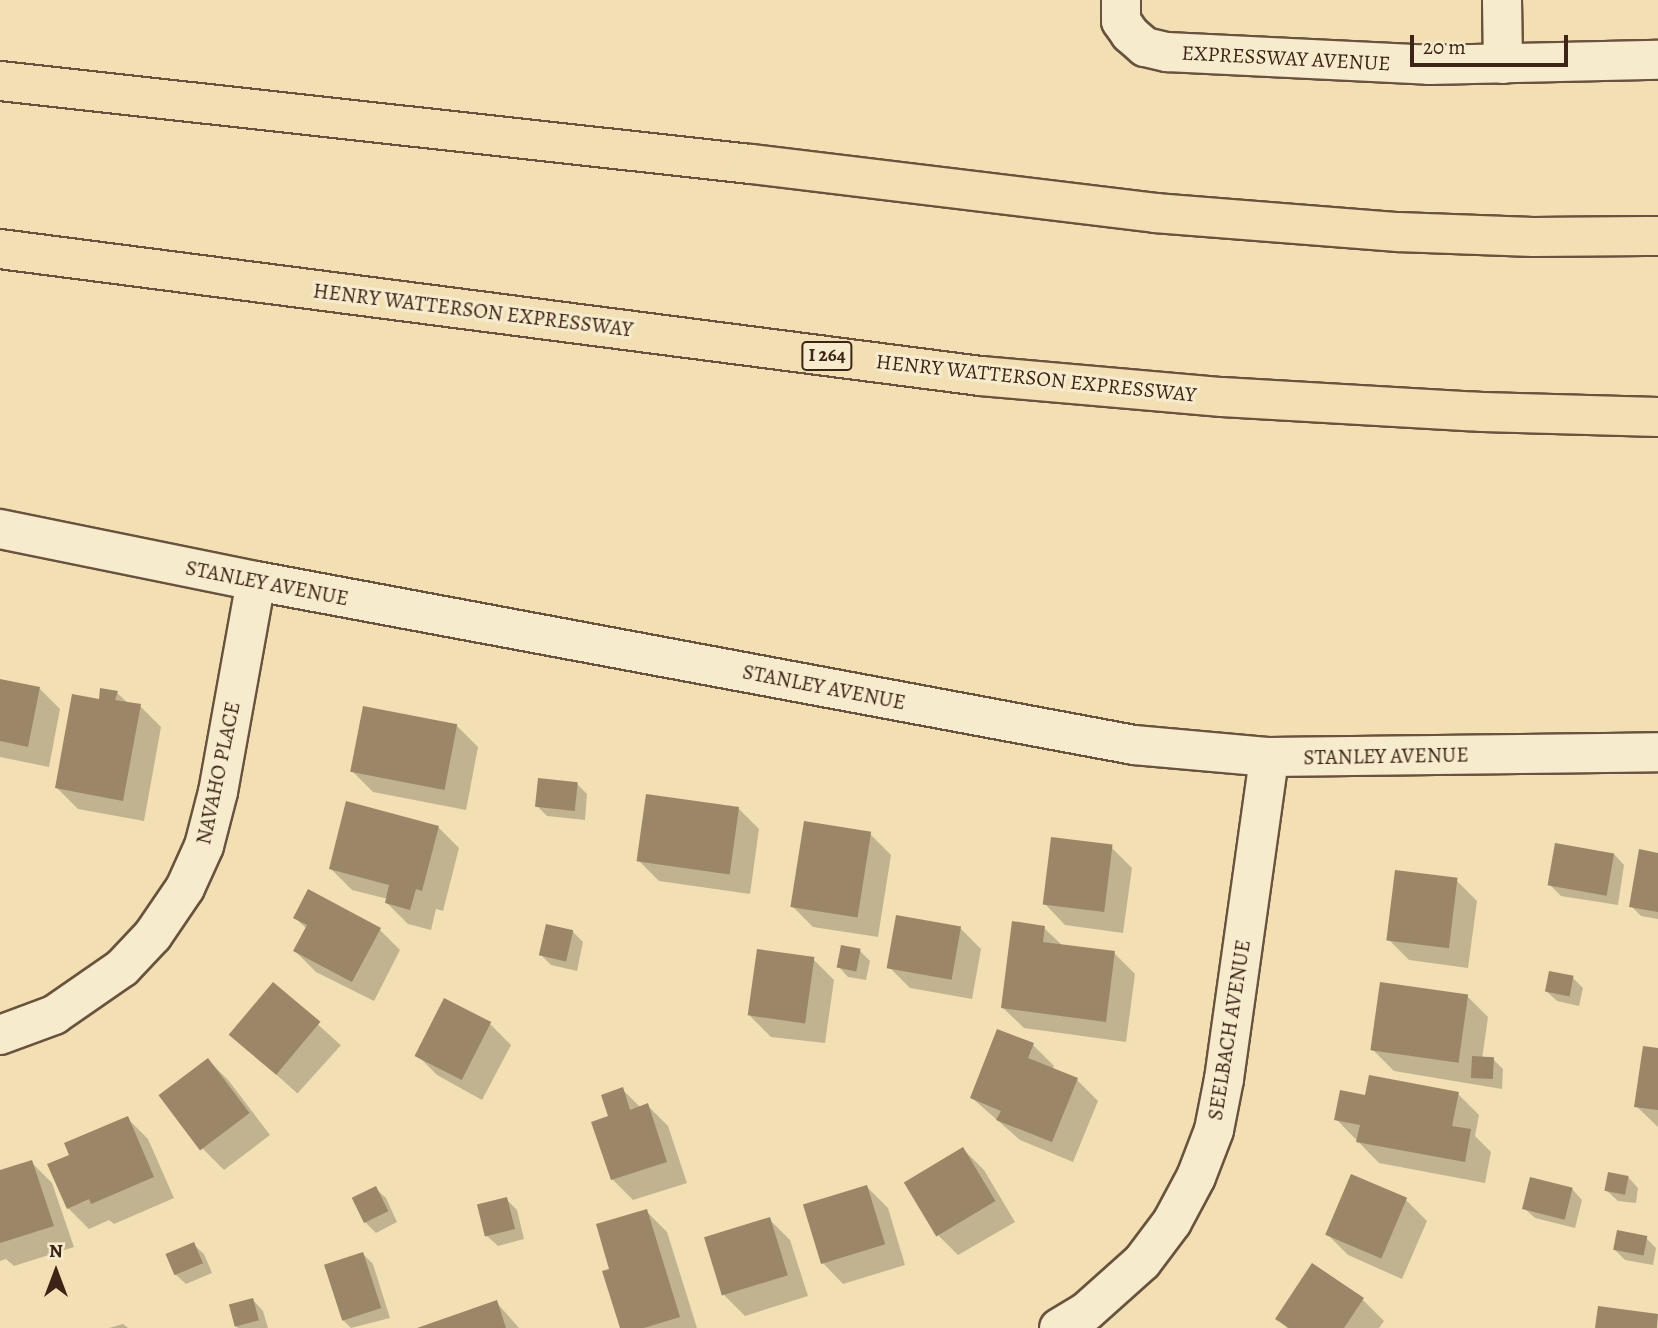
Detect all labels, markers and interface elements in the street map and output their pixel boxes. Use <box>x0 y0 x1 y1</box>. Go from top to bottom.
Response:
scale bar <box>1413 21 1570 65</box>
text: 20 m <box>1423 33 1466 61</box>
street label: EXPRESSWAY AVENUE <box>1181 40 1391 76</box>
street label: HENRY WATTERSON EXPRESSWAY <box>312 278 634 342</box>
road number: I 264 <box>801 340 853 372</box>
street label: HENRY WATTERSON EXPRESSWAY <box>875 349 1197 407</box>
street label: STANLEY AVENUE <box>183 555 351 611</box>
street label: STANLEY AVENUE <box>740 659 908 715</box>
street label: NAVAHO PLACE <box>191 699 245 847</box>
street label: STANLEY AVENUE <box>1303 742 1469 770</box>
street label: SEELBACH AVENUE <box>1202 938 1256 1122</box>
north arrow <box>21 1237 91 1307</box>
text: N <box>49 1238 63 1264</box>

